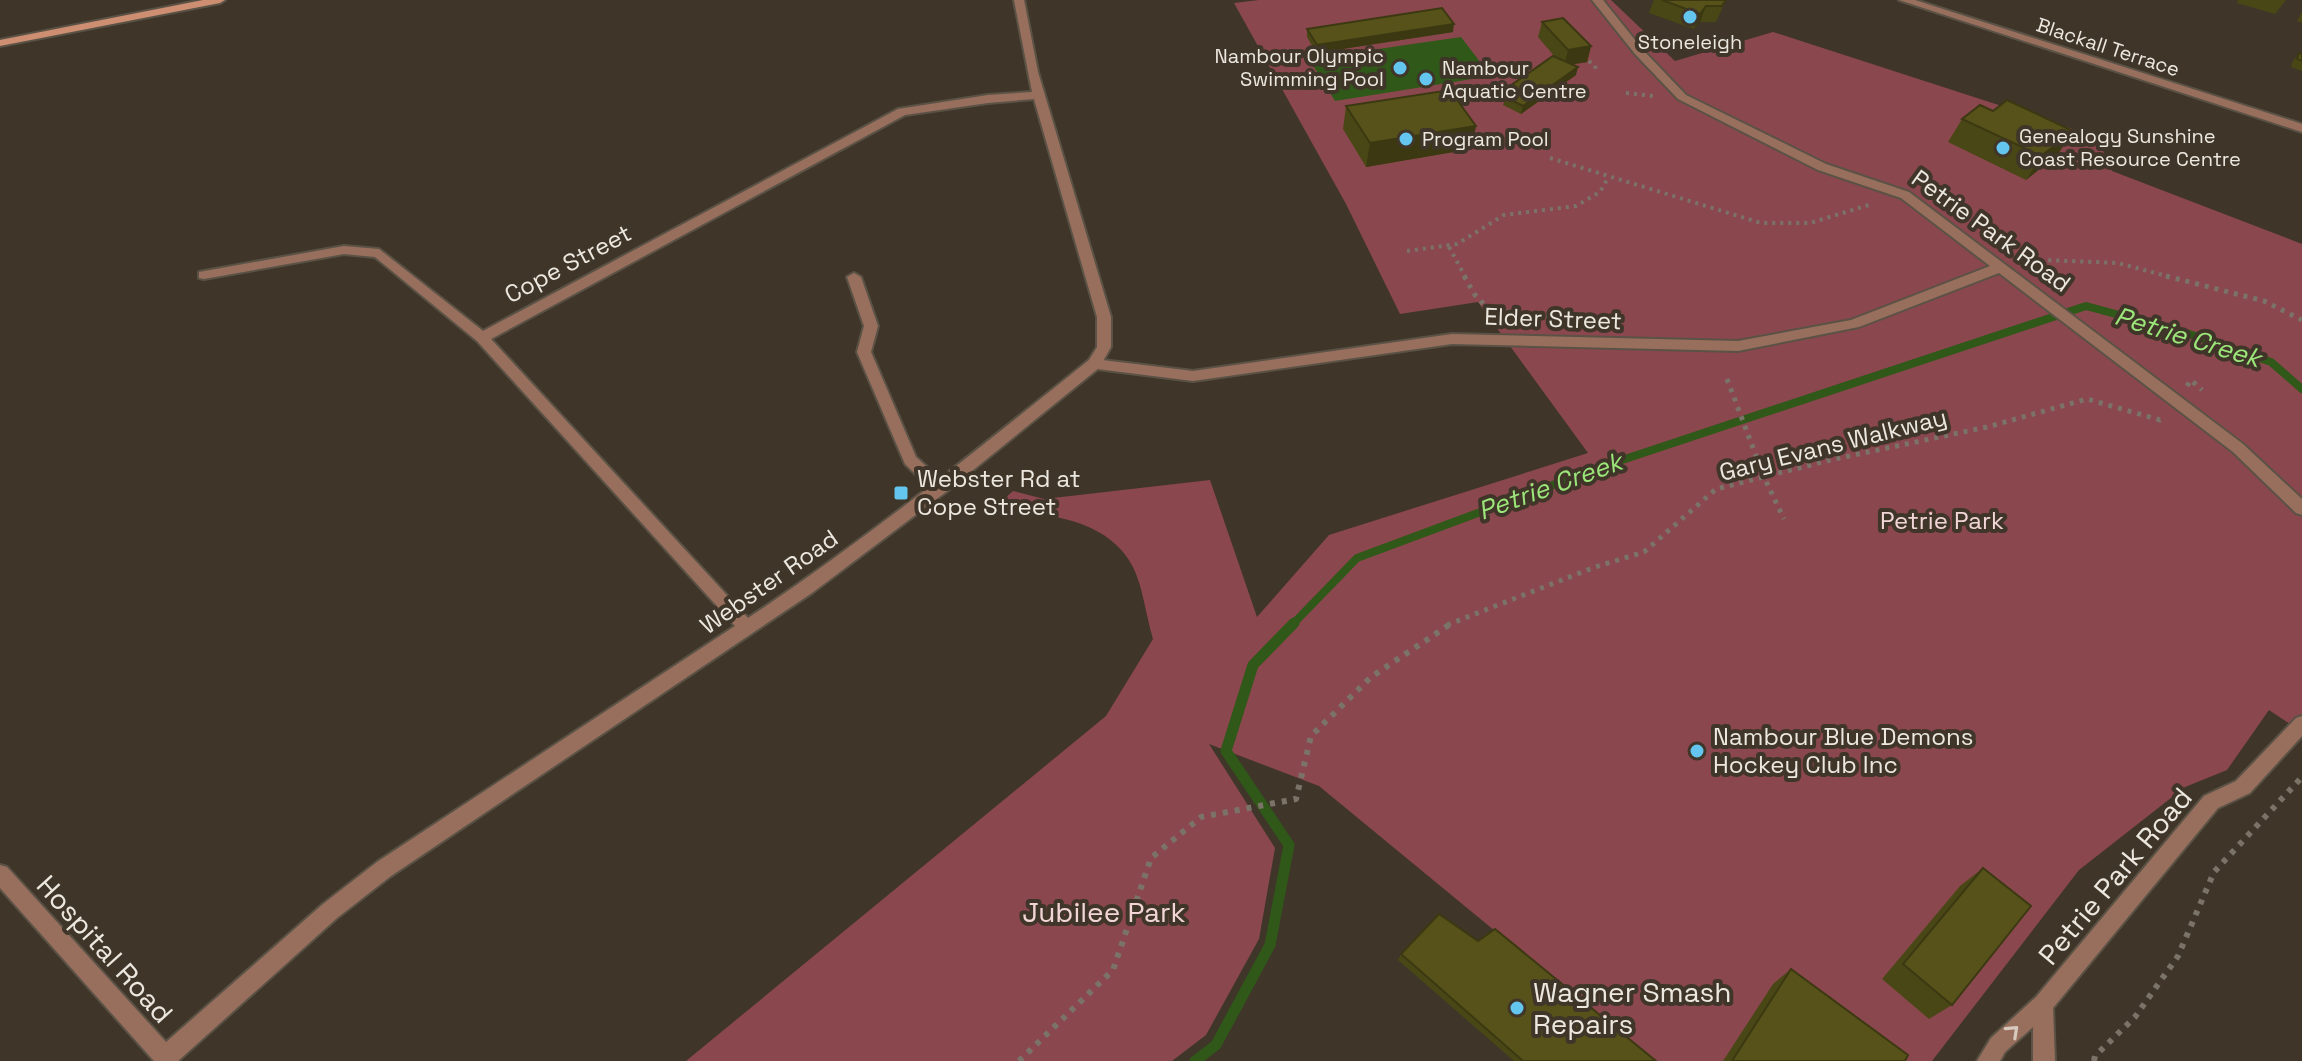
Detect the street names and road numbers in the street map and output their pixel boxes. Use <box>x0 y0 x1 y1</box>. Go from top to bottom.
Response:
street label: Blackall Terrace <box>2033 12 2183 82</box>
street label: Petrie Park Road <box>1906 162 2077 299</box>
street label: Cope Street <box>499 217 637 310</box>
street label: Elder Street <box>1484 301 1622 336</box>
street label: Gary Evans Walkway <box>1716 401 1950 488</box>
street label: Webster Road <box>694 523 844 641</box>
street label: Petrie Park Road <box>2030 780 2200 972</box>
street label: Hospital Road <box>29 867 181 1031</box>

